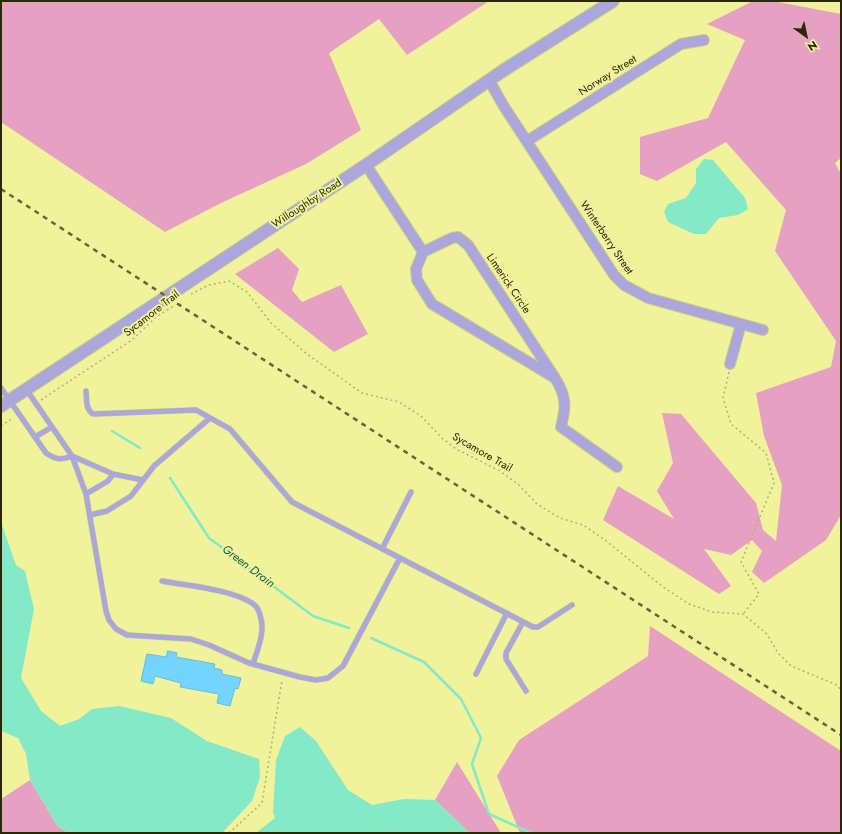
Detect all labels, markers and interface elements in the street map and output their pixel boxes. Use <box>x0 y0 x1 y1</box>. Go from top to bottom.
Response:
north arrow <box>786 16 826 56</box>
text: N <box>805 37 821 55</box>
street label: Norway Street <box>577 53 639 99</box>
street label: Willoughby Road <box>270 177 344 231</box>
street label: Winterberry Street <box>577 199 635 277</box>
street label: Limerick Circle <box>483 251 533 317</box>
street label: Sycamore Trail <box>121 288 183 340</box>
street label: Sycamore Trail <box>450 431 514 475</box>
water label: Green Drain <box>219 543 277 591</box>

